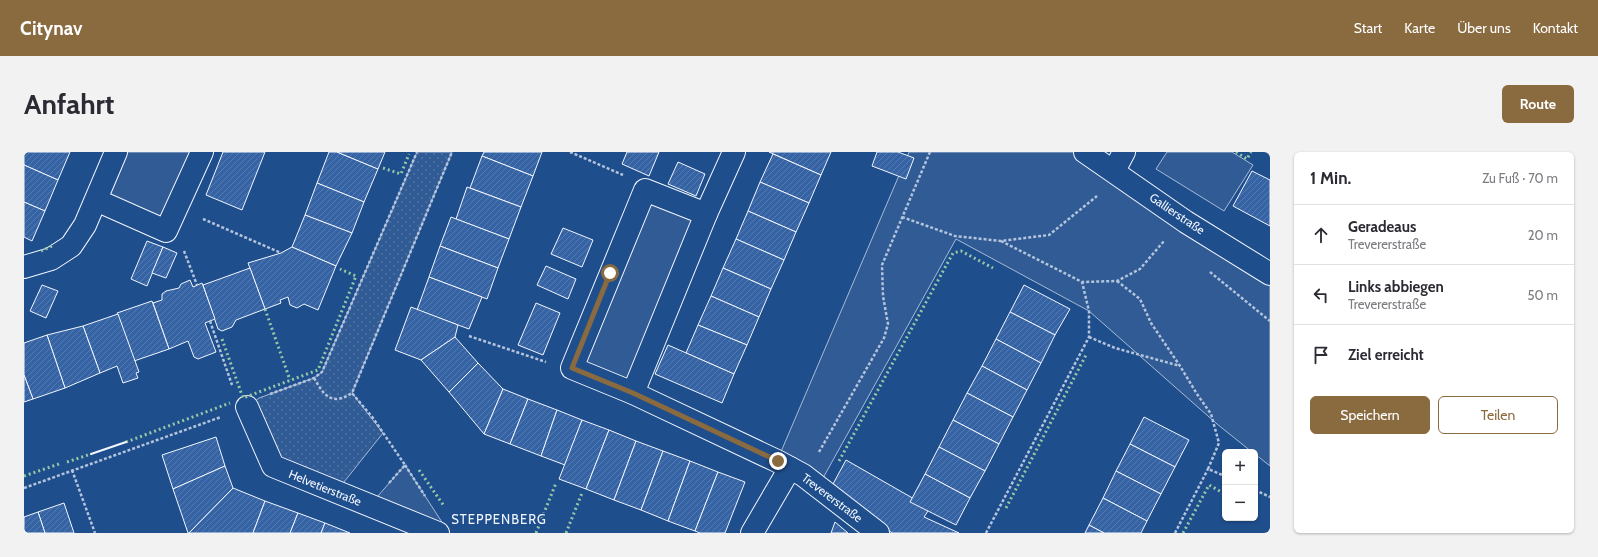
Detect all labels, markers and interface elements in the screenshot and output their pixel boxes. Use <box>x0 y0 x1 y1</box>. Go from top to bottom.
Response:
text: Citynav <box>20 17 82 40</box>
text: Start <box>1354 19 1382 37</box>
text: Karte <box>1404 19 1435 37</box>
text: Über uns <box>1457 19 1511 37</box>
text: Kontakt <box>1533 19 1578 37</box>
button: Route <box>1502 85 1574 123</box>
text: Anfahrt <box>24 87 114 121</box>
text: 1 Min. <box>1310 168 1351 188</box>
text: Zu Fuß · 70 m <box>1482 170 1558 186</box>
street label: Gallierstraße <box>1147 190 1208 238</box>
text: Geradeaus <box>1348 218 1416 236</box>
icon: ahead <box>1310 224 1332 246</box>
text: 20 m <box>1528 227 1558 243</box>
text: Trevererstraße <box>1348 236 1426 252</box>
route start <box>601 264 619 282</box>
text: Links abbiegen <box>1348 278 1444 296</box>
icon: left <box>1310 284 1332 306</box>
text: 50 m <box>1528 287 1558 303</box>
text: Trevererstraße <box>1348 296 1426 312</box>
icon: arrive <box>1310 344 1332 366</box>
text: Ziel erreicht <box>1348 346 1424 364</box>
button: Speichern <box>1310 396 1430 434</box>
button: Teilen <box>1438 396 1558 434</box>
map controls <box>1222 449 1258 521</box>
button: + <box>1222 449 1258 485</box>
route end <box>769 452 787 470</box>
street label: Helvetierstraße <box>287 466 364 509</box>
street label: Trevererstraße <box>799 470 866 525</box>
button: − <box>1222 485 1258 521</box>
district label: STEPPENBERG <box>451 511 547 527</box>

